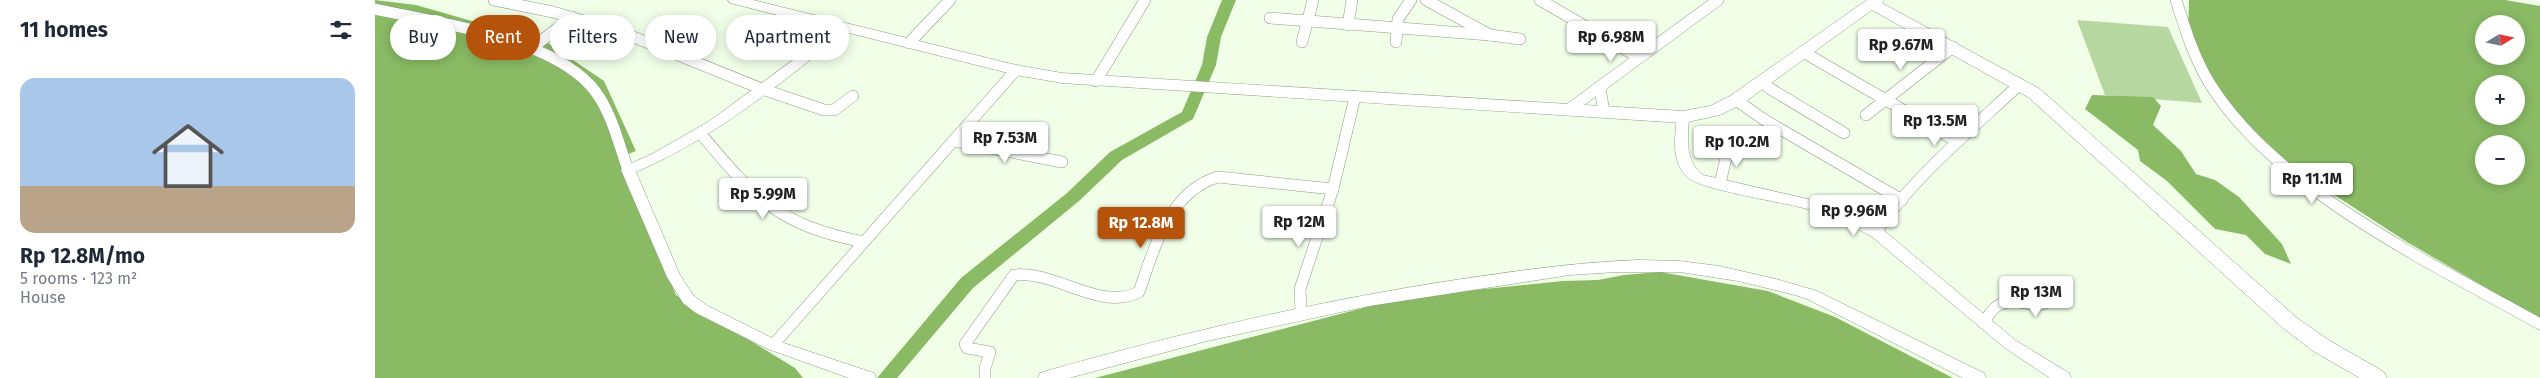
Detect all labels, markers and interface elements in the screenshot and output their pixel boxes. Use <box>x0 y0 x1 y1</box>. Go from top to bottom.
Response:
chip: Buy <box>390 15 456 60</box>
chip: Rent <box>466 15 540 60</box>
chip: Filters <box>550 15 635 60</box>
chip: New <box>645 15 716 60</box>
chip: Apartment <box>726 15 849 60</box>
north arrow <box>2475 15 2525 65</box>
map controls <box>2475 15 2525 185</box>
icon: filters <box>327 16 355 44</box>
text: 11 homes <box>20 17 108 43</box>
pin: Rp 6.98M <box>1559 20 1663 63</box>
text: Rp 6.98M <box>1578 27 1644 46</box>
pin: Rp 9.67M <box>1849 28 1953 71</box>
text: Rp 9.67M <box>1869 35 1933 54</box>
button: + <box>2475 75 2525 125</box>
pin: Rp 13.5M <box>1883 104 1987 147</box>
icon: home <box>143 111 233 201</box>
text: Rp 13.5M <box>1903 111 1967 130</box>
pin: Rp 7.53M <box>953 121 1057 164</box>
pin: Rp 10.2M <box>1685 126 1789 168</box>
text: Rp 7.53M <box>973 128 1037 147</box>
text: Rp 10.2M <box>1705 132 1769 151</box>
button: − <box>2475 135 2525 185</box>
pin: Rp 11.1M <box>2260 162 2364 205</box>
text: Rp 11.1M <box>2282 169 2342 188</box>
pin: Rp 5.99M <box>711 178 815 220</box>
text: Rp 5.99M <box>730 184 796 203</box>
pin: Rp 9.96M <box>1802 194 1906 237</box>
text: Rp 9.96M <box>1821 201 1887 220</box>
pin: Rp 12.8M <box>1089 206 1193 249</box>
pin: Rp 12M <box>1258 206 1340 248</box>
text: Rp 12M <box>1273 212 1325 231</box>
text: Rp 12.8M <box>1109 213 1173 232</box>
text: Rp 12.8M/mo <box>20 243 145 269</box>
text: 5 rooms · 123 m² <box>20 269 137 288</box>
pin: Rp 13M <box>1995 276 2077 318</box>
text: Rp 13M <box>2010 282 2062 301</box>
text: House <box>20 288 66 307</box>

